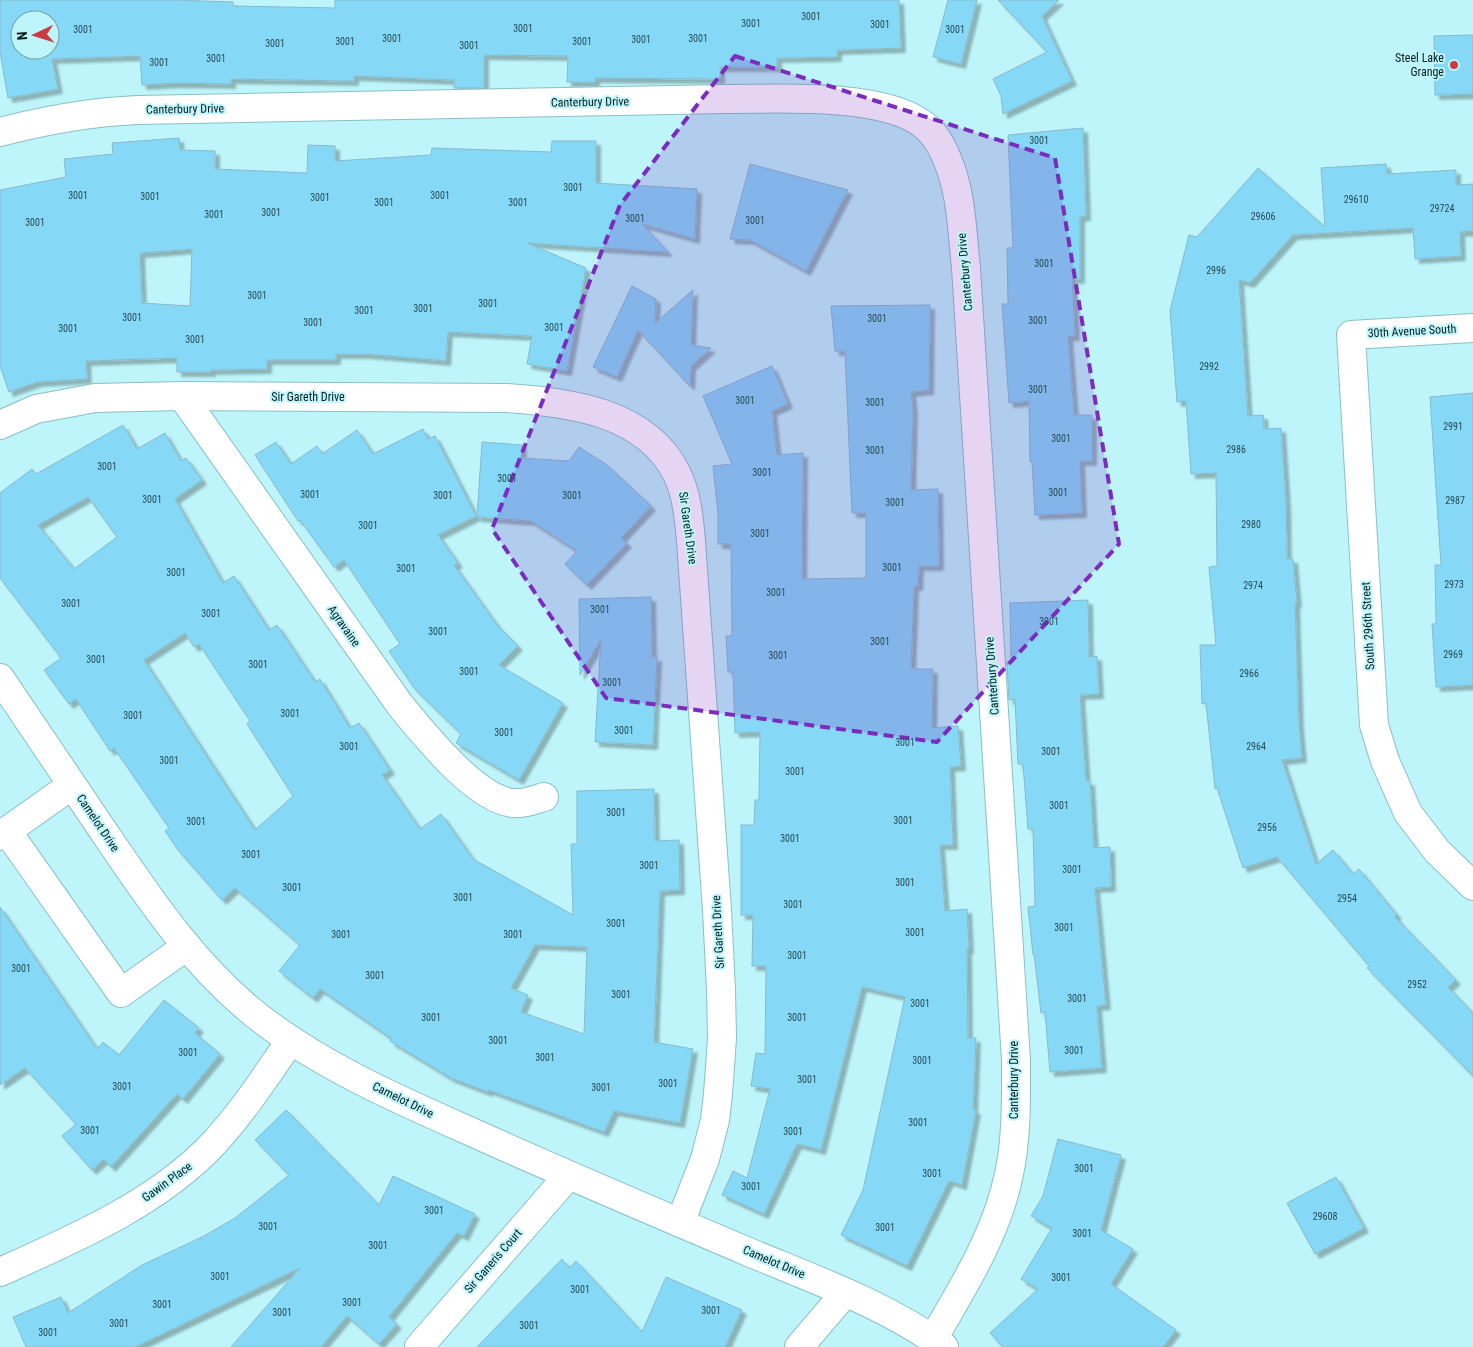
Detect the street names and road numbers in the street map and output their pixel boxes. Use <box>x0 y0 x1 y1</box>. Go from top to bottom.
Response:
street label: Canterbury Drive <box>551 94 630 110</box>
street label: Canterbury Drive <box>146 101 225 117</box>
street label: Canterbury Drive <box>955 232 975 312</box>
street label: 30th Avenue South <box>1367 322 1457 340</box>
street label: Sir Gareth Drive <box>271 390 345 404</box>
street label: Sir Gareth Drive <box>676 491 700 566</box>
street label: South 296th Street <box>1359 581 1377 670</box>
street label: Agravaine <box>325 603 363 650</box>
street label: Canterbury Drive <box>982 636 1002 716</box>
street label: Camelot Drive <box>74 792 123 855</box>
street label: Sir Gareth Drive <box>709 895 727 969</box>
street label: Canterbury Drive <box>1007 1040 1021 1119</box>
street label: Camelot Drive <box>370 1079 436 1121</box>
street label: Gawin Place <box>139 1159 195 1205</box>
street label: Sir Ganeris Court <box>461 1226 525 1296</box>
street label: Camelot Drive <box>741 1243 808 1282</box>

